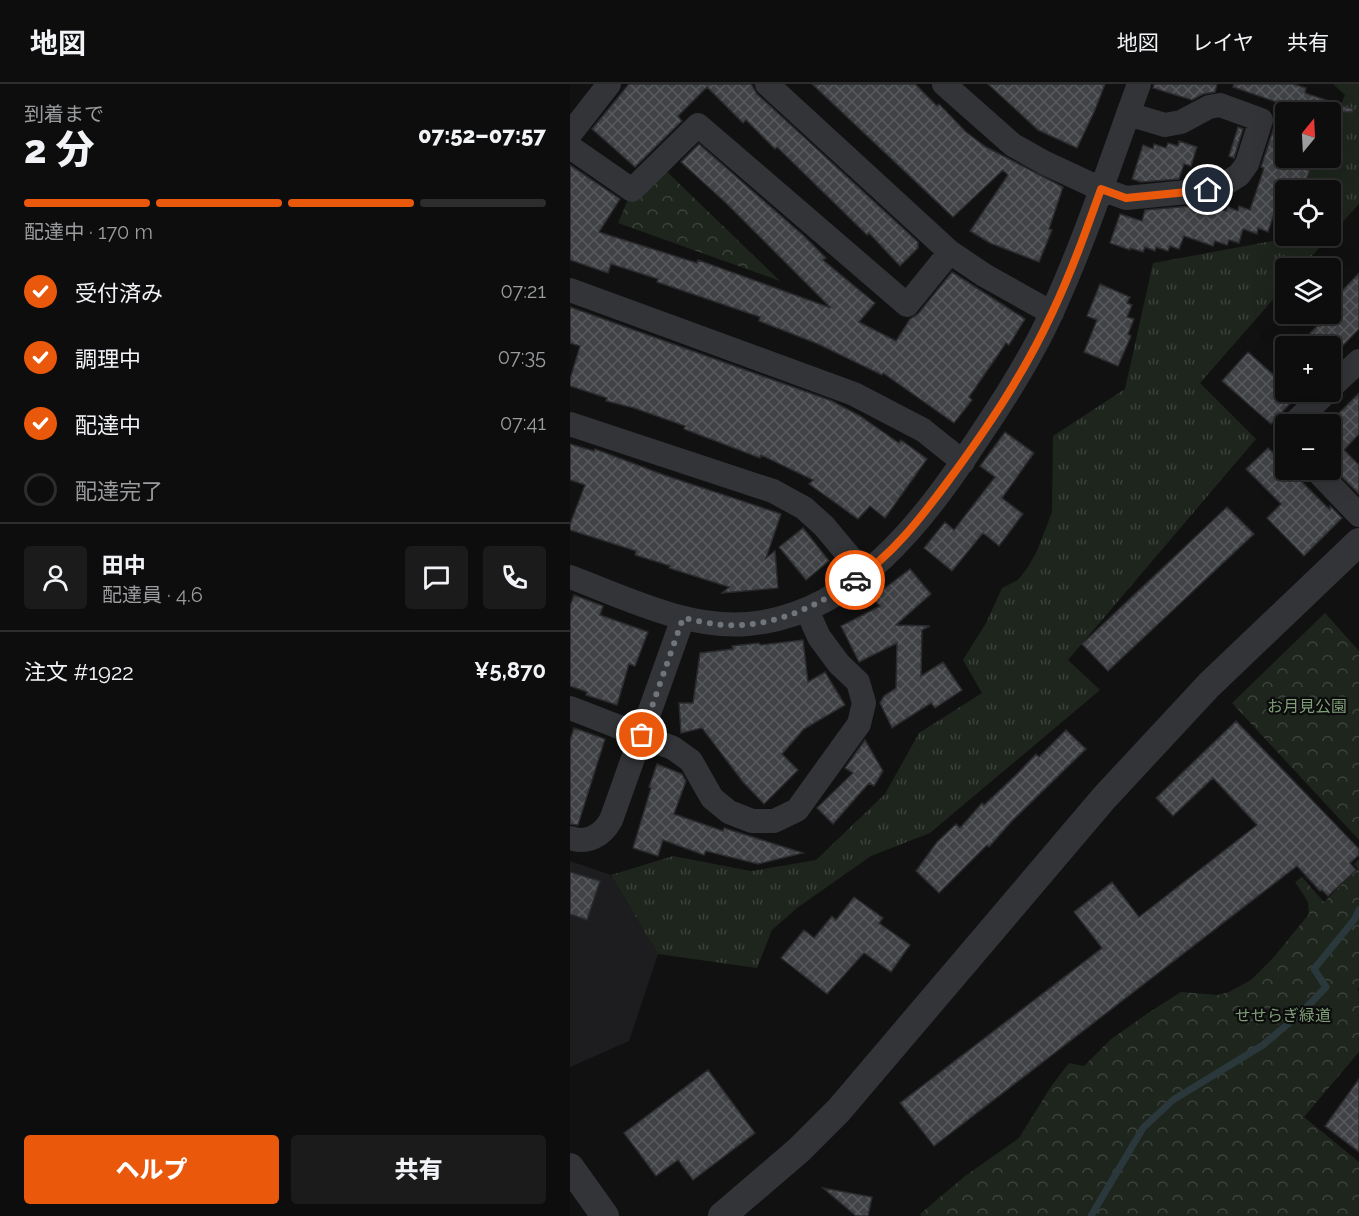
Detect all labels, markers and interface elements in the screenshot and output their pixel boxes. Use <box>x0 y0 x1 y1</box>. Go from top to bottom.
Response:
text: 地図 <box>30 27 86 60</box>
text: 地図 <box>1117 30 1159 55</box>
text: レイヤ <box>1192 30 1254 55</box>
text: 共有 <box>1287 30 1329 55</box>
text: 到着まで <box>24 102 104 126</box>
north arrow <box>1275 102 1341 168</box>
map controls <box>1275 102 1341 480</box>
text: 07:52–07:57 <box>418 122 546 148</box>
text: 2 分 <box>24 126 95 172</box>
pin <box>1182 164 1233 215</box>
icon: home <box>1191 173 1224 206</box>
button: locate <box>1275 180 1341 246</box>
text: 配達中 · 170 m <box>24 220 153 244</box>
button: layers <box>1275 258 1341 324</box>
icon: check <box>24 275 57 308</box>
text: 07:21 <box>500 279 546 303</box>
text: 受付済み <box>75 280 163 306</box>
button: + <box>1275 336 1341 402</box>
icon: check <box>24 341 57 374</box>
text: 07:35 <box>498 345 546 369</box>
text: 調理中 <box>75 346 141 372</box>
icon: check <box>24 407 57 440</box>
text: 07:41 <box>500 411 546 435</box>
text: 配達中 <box>75 412 141 438</box>
button: − <box>1275 414 1341 480</box>
text: 配達完了 <box>75 478 163 504</box>
button: person <box>24 546 87 609</box>
button: chat <box>405 546 468 609</box>
button: phone <box>483 546 546 609</box>
courier <box>825 550 885 610</box>
text: 田中 <box>102 552 146 578</box>
icon: car <box>839 564 872 597</box>
text: 配達員 · 4.6 <box>102 583 203 607</box>
text: ¥5,870 <box>474 657 546 683</box>
text: 注文 #1922 <box>24 659 134 685</box>
park label: お月見公園 <box>1267 697 1347 716</box>
pin <box>616 709 667 760</box>
icon: bag <box>625 718 658 751</box>
park label: せせらぎ緑道 <box>1235 1006 1331 1025</box>
button: ヘルプ <box>24 1135 279 1204</box>
button: 共有 <box>291 1135 546 1204</box>

